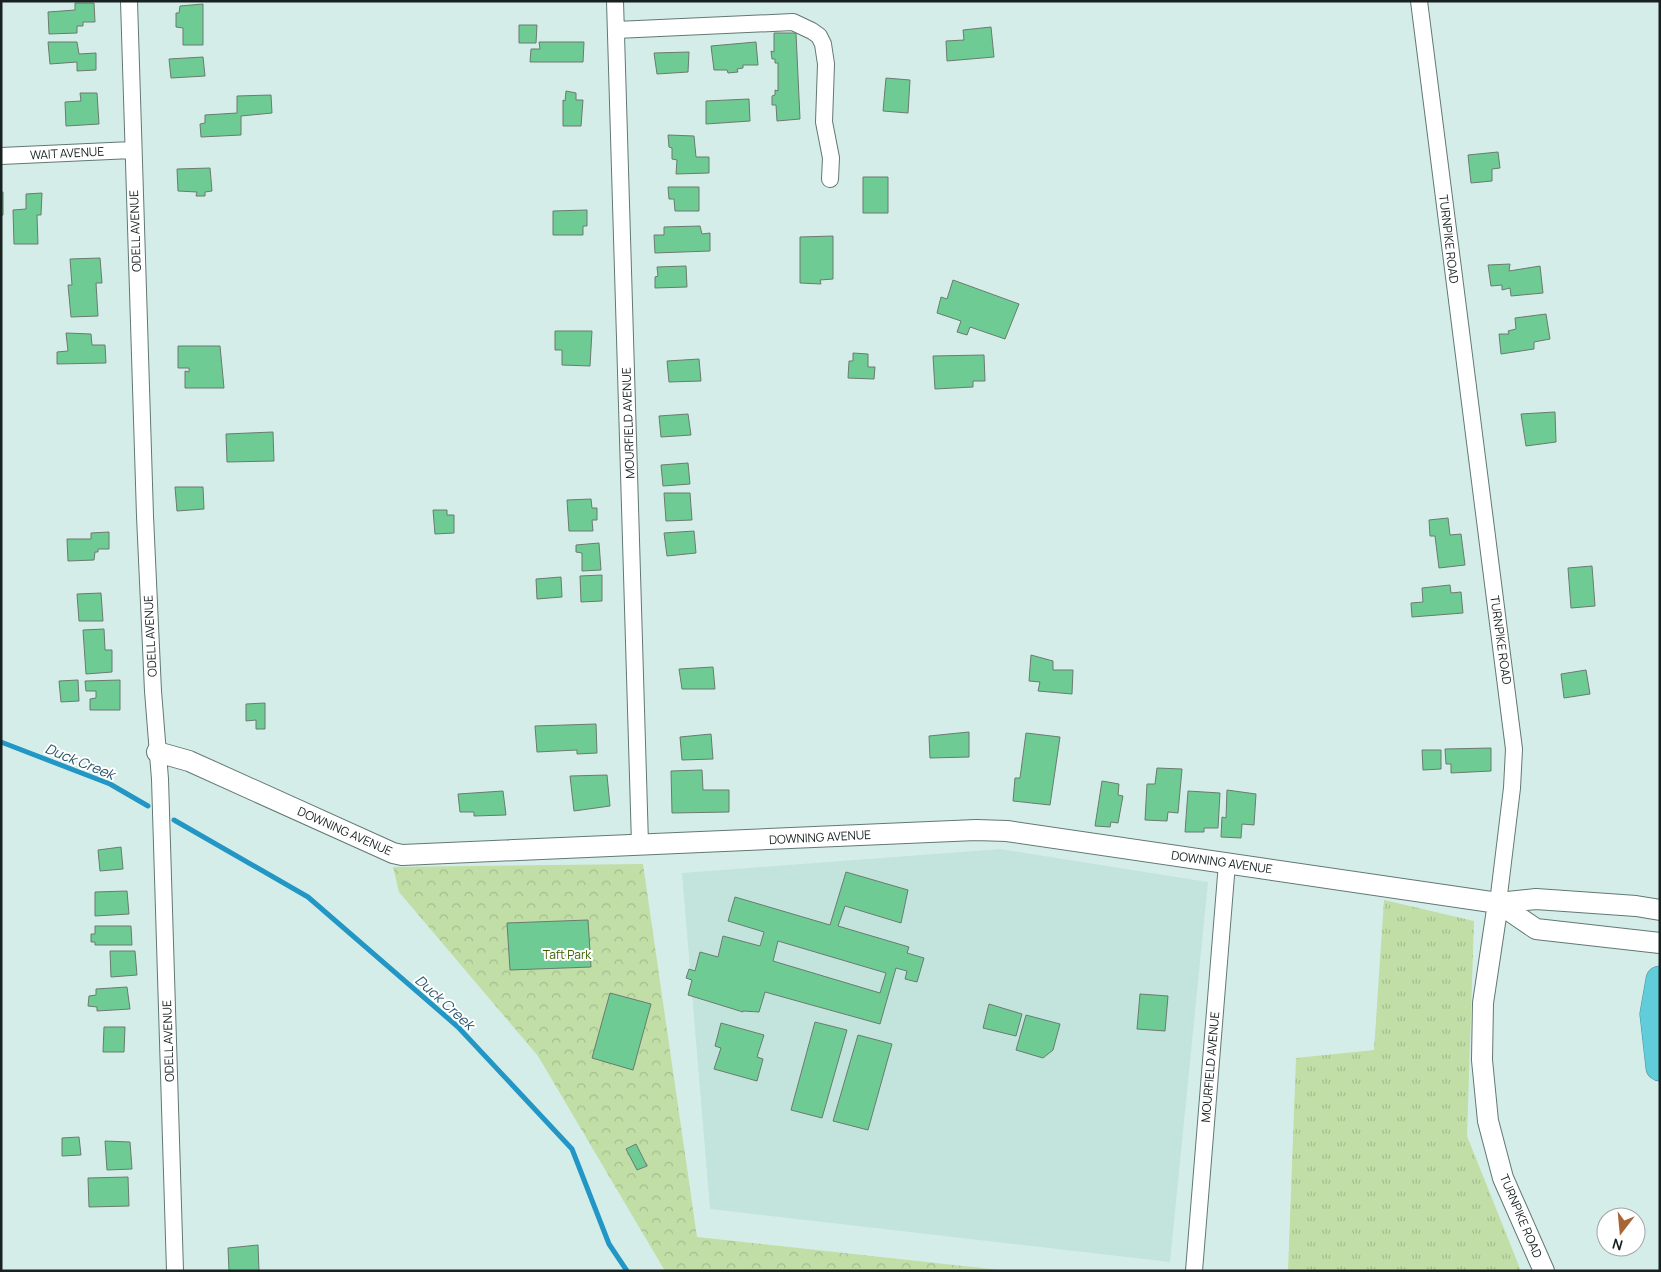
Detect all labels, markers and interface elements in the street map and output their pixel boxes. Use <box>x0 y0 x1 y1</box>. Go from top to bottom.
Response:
street label: WAIT AVENUE <box>29 143 105 163</box>
street label: ODELL AVENUE <box>125 190 145 272</box>
street label: TURNPIKE ROAD <box>1435 194 1463 284</box>
street label: MOURFIELD AVENUE <box>618 367 638 479</box>
street label: ODELL AVENUE <box>139 594 161 677</box>
street label: TURNPIKE ROAD <box>1486 595 1516 685</box>
water label: Duck Creek <box>42 738 120 784</box>
street label: DOWNING AVENUE <box>295 802 395 860</box>
street label: DOWNING AVENUE <box>769 826 872 848</box>
street label: DOWNING AVENUE <box>1170 846 1274 878</box>
park label: Taft Park <box>543 946 592 963</box>
water label: Duck Creek <box>411 970 480 1035</box>
street label: ODELL AVENUE <box>158 1000 178 1082</box>
street label: MOURFIELD AVENUE <box>1197 1011 1223 1123</box>
street label: TURNPIKE ROAD <box>1496 1172 1546 1260</box>
north arrow <box>1596 1207 1646 1257</box>
text: N <box>1610 1234 1625 1255</box>

